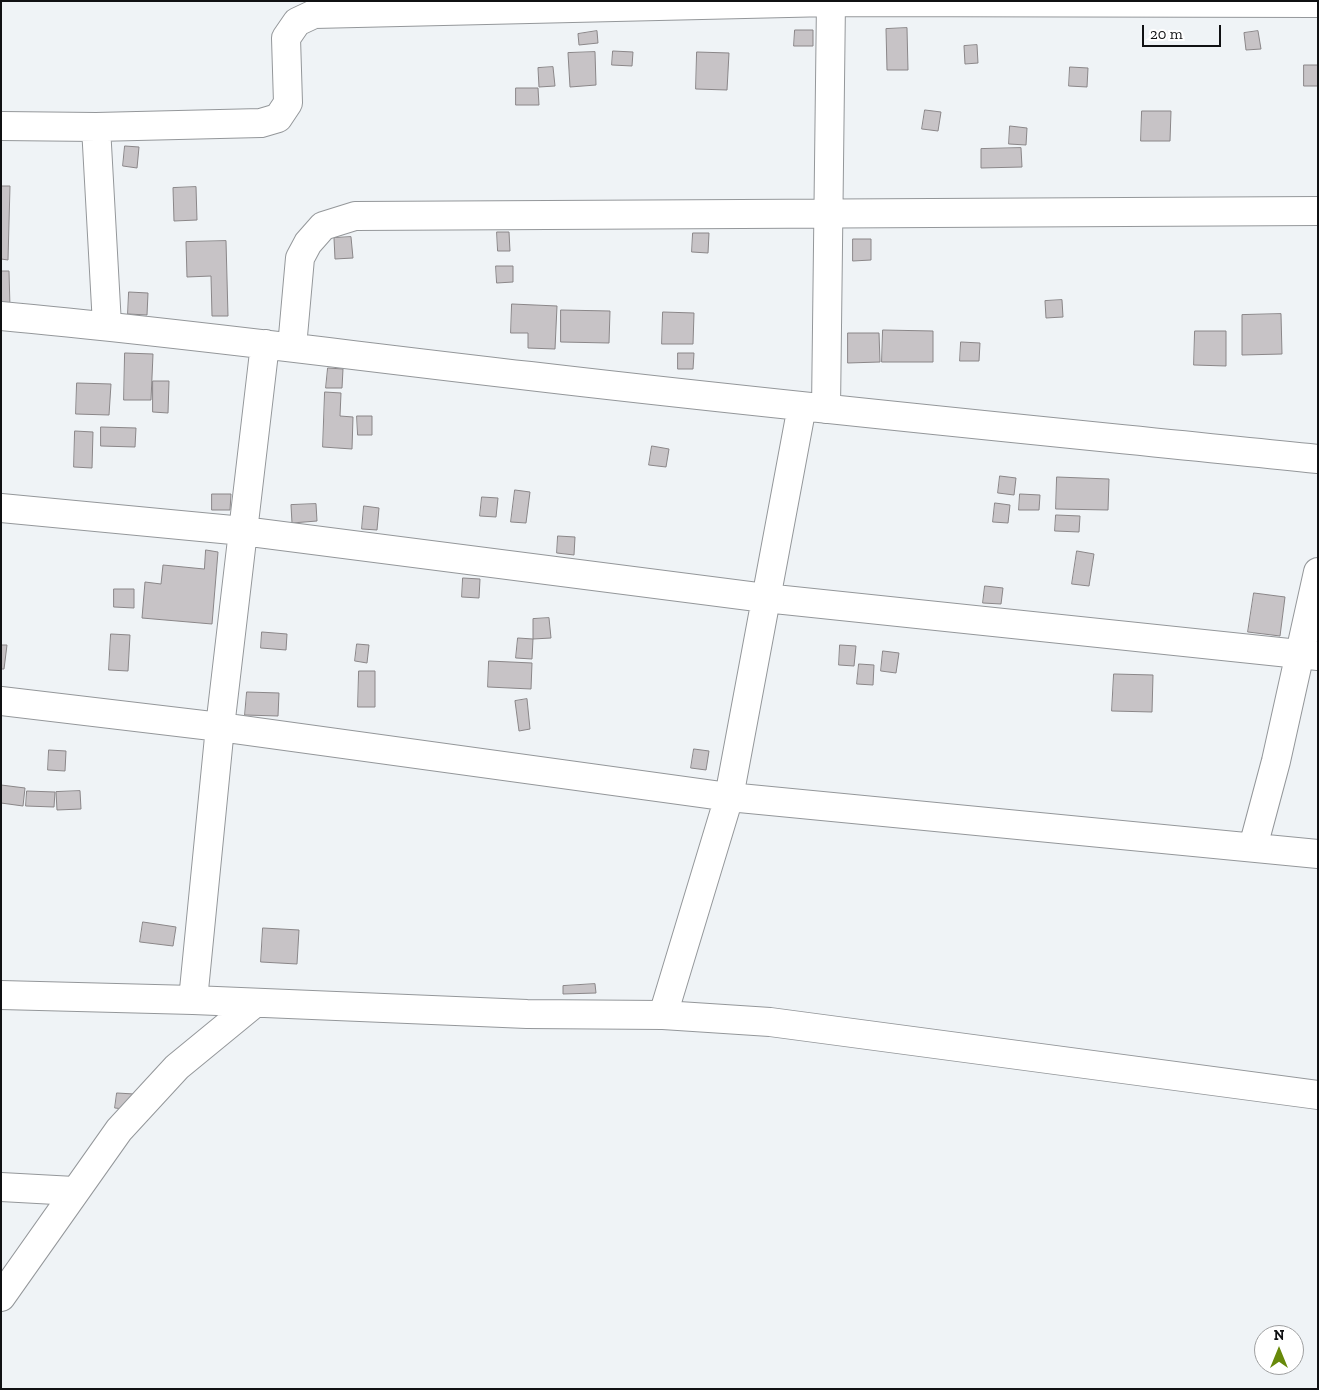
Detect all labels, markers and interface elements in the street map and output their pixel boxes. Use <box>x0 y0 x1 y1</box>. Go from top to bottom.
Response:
scale bar <box>1144 15 1223 47</box>
text: 20 m <box>1150 25 1183 43</box>
north arrow <box>1254 1325 1304 1375</box>
text: N <box>1274 1327 1284 1344</box>

